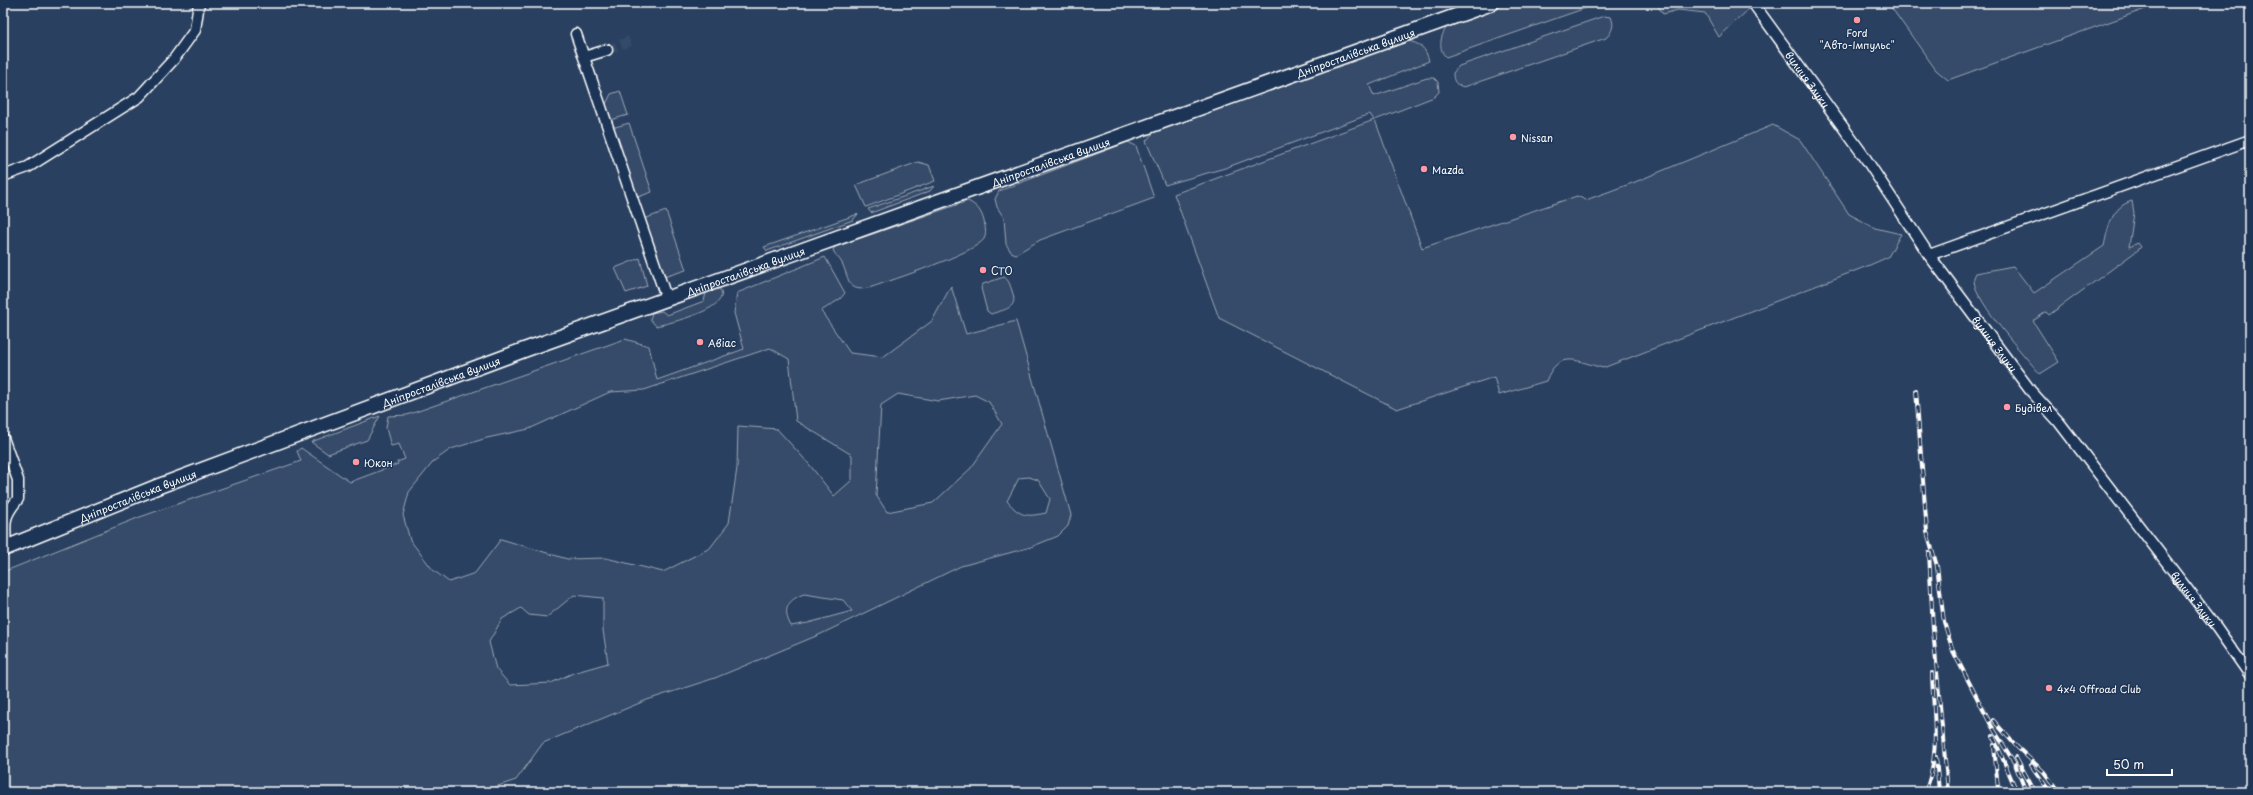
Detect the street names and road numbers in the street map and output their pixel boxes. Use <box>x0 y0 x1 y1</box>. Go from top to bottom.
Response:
street label: Дніпросталівська вулиця <box>1293 24 1417 80</box>
street label: вулиця Злуки <box>1783 48 1834 111</box>
street label: Дніпросталівська вулиця <box>988 133 1112 190</box>
street label: Дніпросталівська вулиця <box>683 243 807 299</box>
street label: вулиця Злуки <box>1969 312 2021 375</box>
street label: Дніпросталівська вулиця <box>379 352 502 410</box>
street label: Дніпросталівська вулиця <box>76 465 198 525</box>
street label: вулиця Злуки <box>2168 568 2221 630</box>

